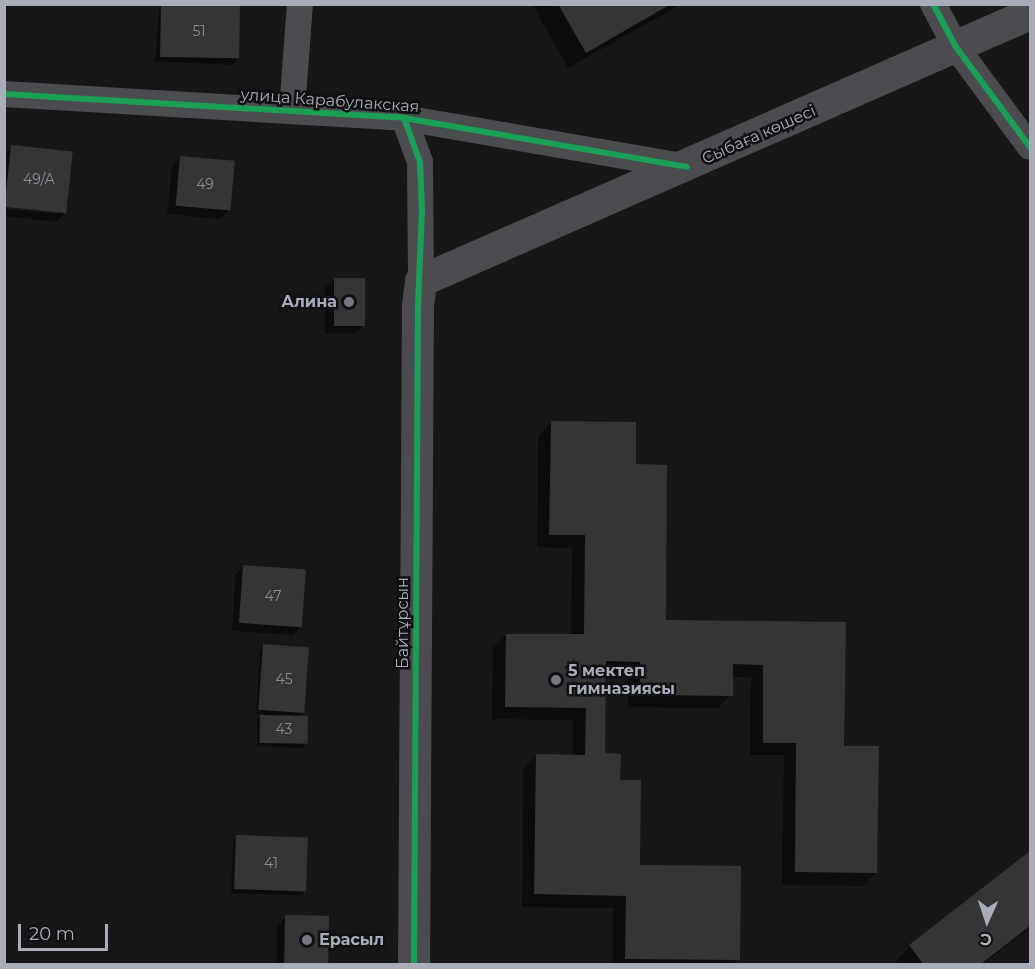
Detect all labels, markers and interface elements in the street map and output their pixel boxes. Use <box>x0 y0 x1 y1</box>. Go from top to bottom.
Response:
house number: 51 <box>193 23 205 39</box>
street label: улица Карабулакская <box>240 85 420 117</box>
street label: Сыбаға көшесі <box>699 101 819 169</box>
house number: 49/А <box>23 171 55 187</box>
house number: 49 <box>196 176 214 192</box>
place label: Алина <box>281 292 337 312</box>
marker: Алина <box>342 295 356 309</box>
street label: Байтұрсын <box>393 577 413 669</box>
house number: 47 <box>265 588 281 604</box>
place label: 5 мектеп гимназиясы <box>568 661 675 699</box>
house number: 45 <box>275 671 293 687</box>
marker: 5 мектеп гимназиясы <box>549 673 563 687</box>
house number: 43 <box>276 721 292 737</box>
house number: 41 <box>264 855 278 871</box>
north arrow <box>957 891 1017 951</box>
scale bar <box>21 912 111 950</box>
text: 20 m <box>29 923 75 945</box>
place label: Ерасыл <box>319 930 384 950</box>
text: С <box>980 930 992 949</box>
marker: Ерасыл <box>300 933 314 947</box>

